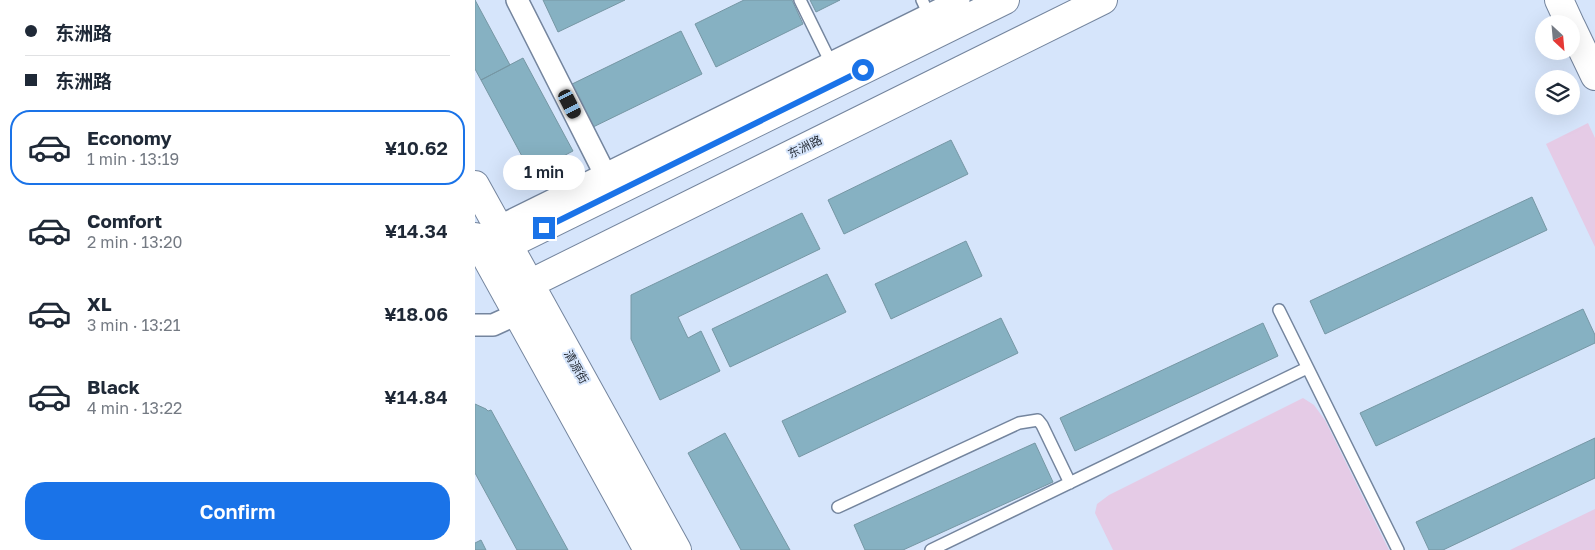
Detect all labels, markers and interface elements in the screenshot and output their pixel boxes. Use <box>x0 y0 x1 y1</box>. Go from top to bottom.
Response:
north arrow <box>1535 15 1580 60</box>
map controls <box>1535 15 1580 115</box>
text: 东洲路 <box>55 21 112 44</box>
route start <box>852 59 874 81</box>
text: 东洲路 <box>55 69 112 92</box>
button: layers <box>1535 70 1580 115</box>
car <box>556 87 583 121</box>
icon: car <box>27 125 72 170</box>
text: Economy <box>87 126 172 149</box>
street label: 东洲路 <box>785 132 824 161</box>
text: ¥10.62 <box>385 136 448 159</box>
text: 1 min · 13:19 <box>87 149 179 169</box>
callout: 1 min <box>503 156 585 190</box>
text: 1 min <box>524 162 564 182</box>
icon: car <box>27 208 72 253</box>
text: Comfort <box>87 209 162 232</box>
route end <box>533 217 555 239</box>
text: ¥14.34 <box>385 219 448 242</box>
text: 2 min · 13:20 <box>87 232 183 252</box>
icon: car <box>27 291 72 336</box>
text: XL <box>87 292 112 315</box>
text: ¥18.06 <box>384 302 448 325</box>
text: 3 min · 13:21 <box>87 315 180 335</box>
street label: 清源街 <box>561 347 592 386</box>
icon: car <box>27 374 72 419</box>
text: Black <box>87 375 140 398</box>
text: ¥14.84 <box>384 385 448 408</box>
text: 4 min · 13:22 <box>87 398 182 418</box>
button: Confirm <box>25 482 450 540</box>

